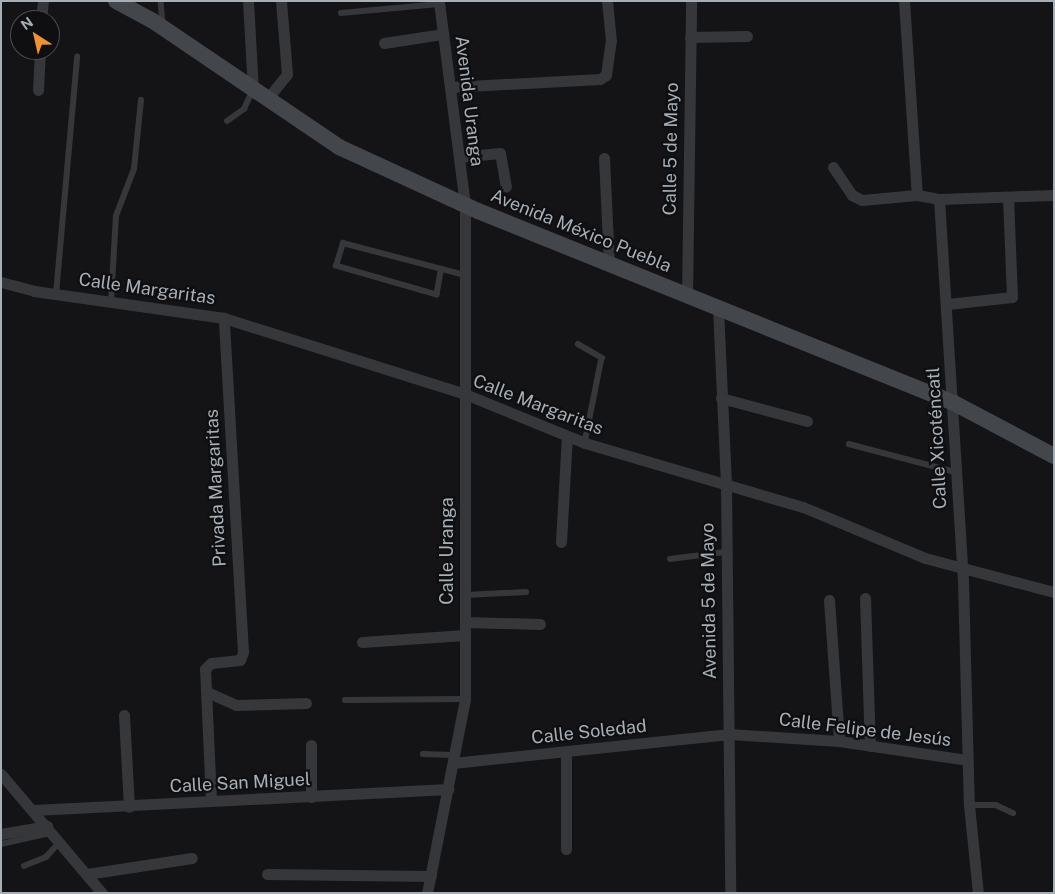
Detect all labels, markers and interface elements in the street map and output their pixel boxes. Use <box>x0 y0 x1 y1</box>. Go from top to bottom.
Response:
north arrow <box>10 10 60 60</box>
text: N <box>18 14 36 33</box>
street label: Avenida Uranga <box>450 35 488 167</box>
street label: Calle 5 de Mayo <box>659 82 683 216</box>
street label: Avenida México Puebla <box>487 185 675 277</box>
street label: Calle Margaritas <box>77 269 217 309</box>
street label: Calle Xicoténcatl <box>922 366 952 510</box>
street label: Calle Margaritas <box>470 370 606 440</box>
street label: Privada Margaritas <box>201 409 231 567</box>
street label: Calle Uranga <box>436 497 458 605</box>
street label: Avenida 5 de Mayo <box>697 522 721 680</box>
street label: Calle Felipe de Jesús <box>777 709 953 751</box>
street label: Calle Soledad <box>530 715 648 749</box>
street label: Calle San Miguel <box>169 769 311 797</box>

